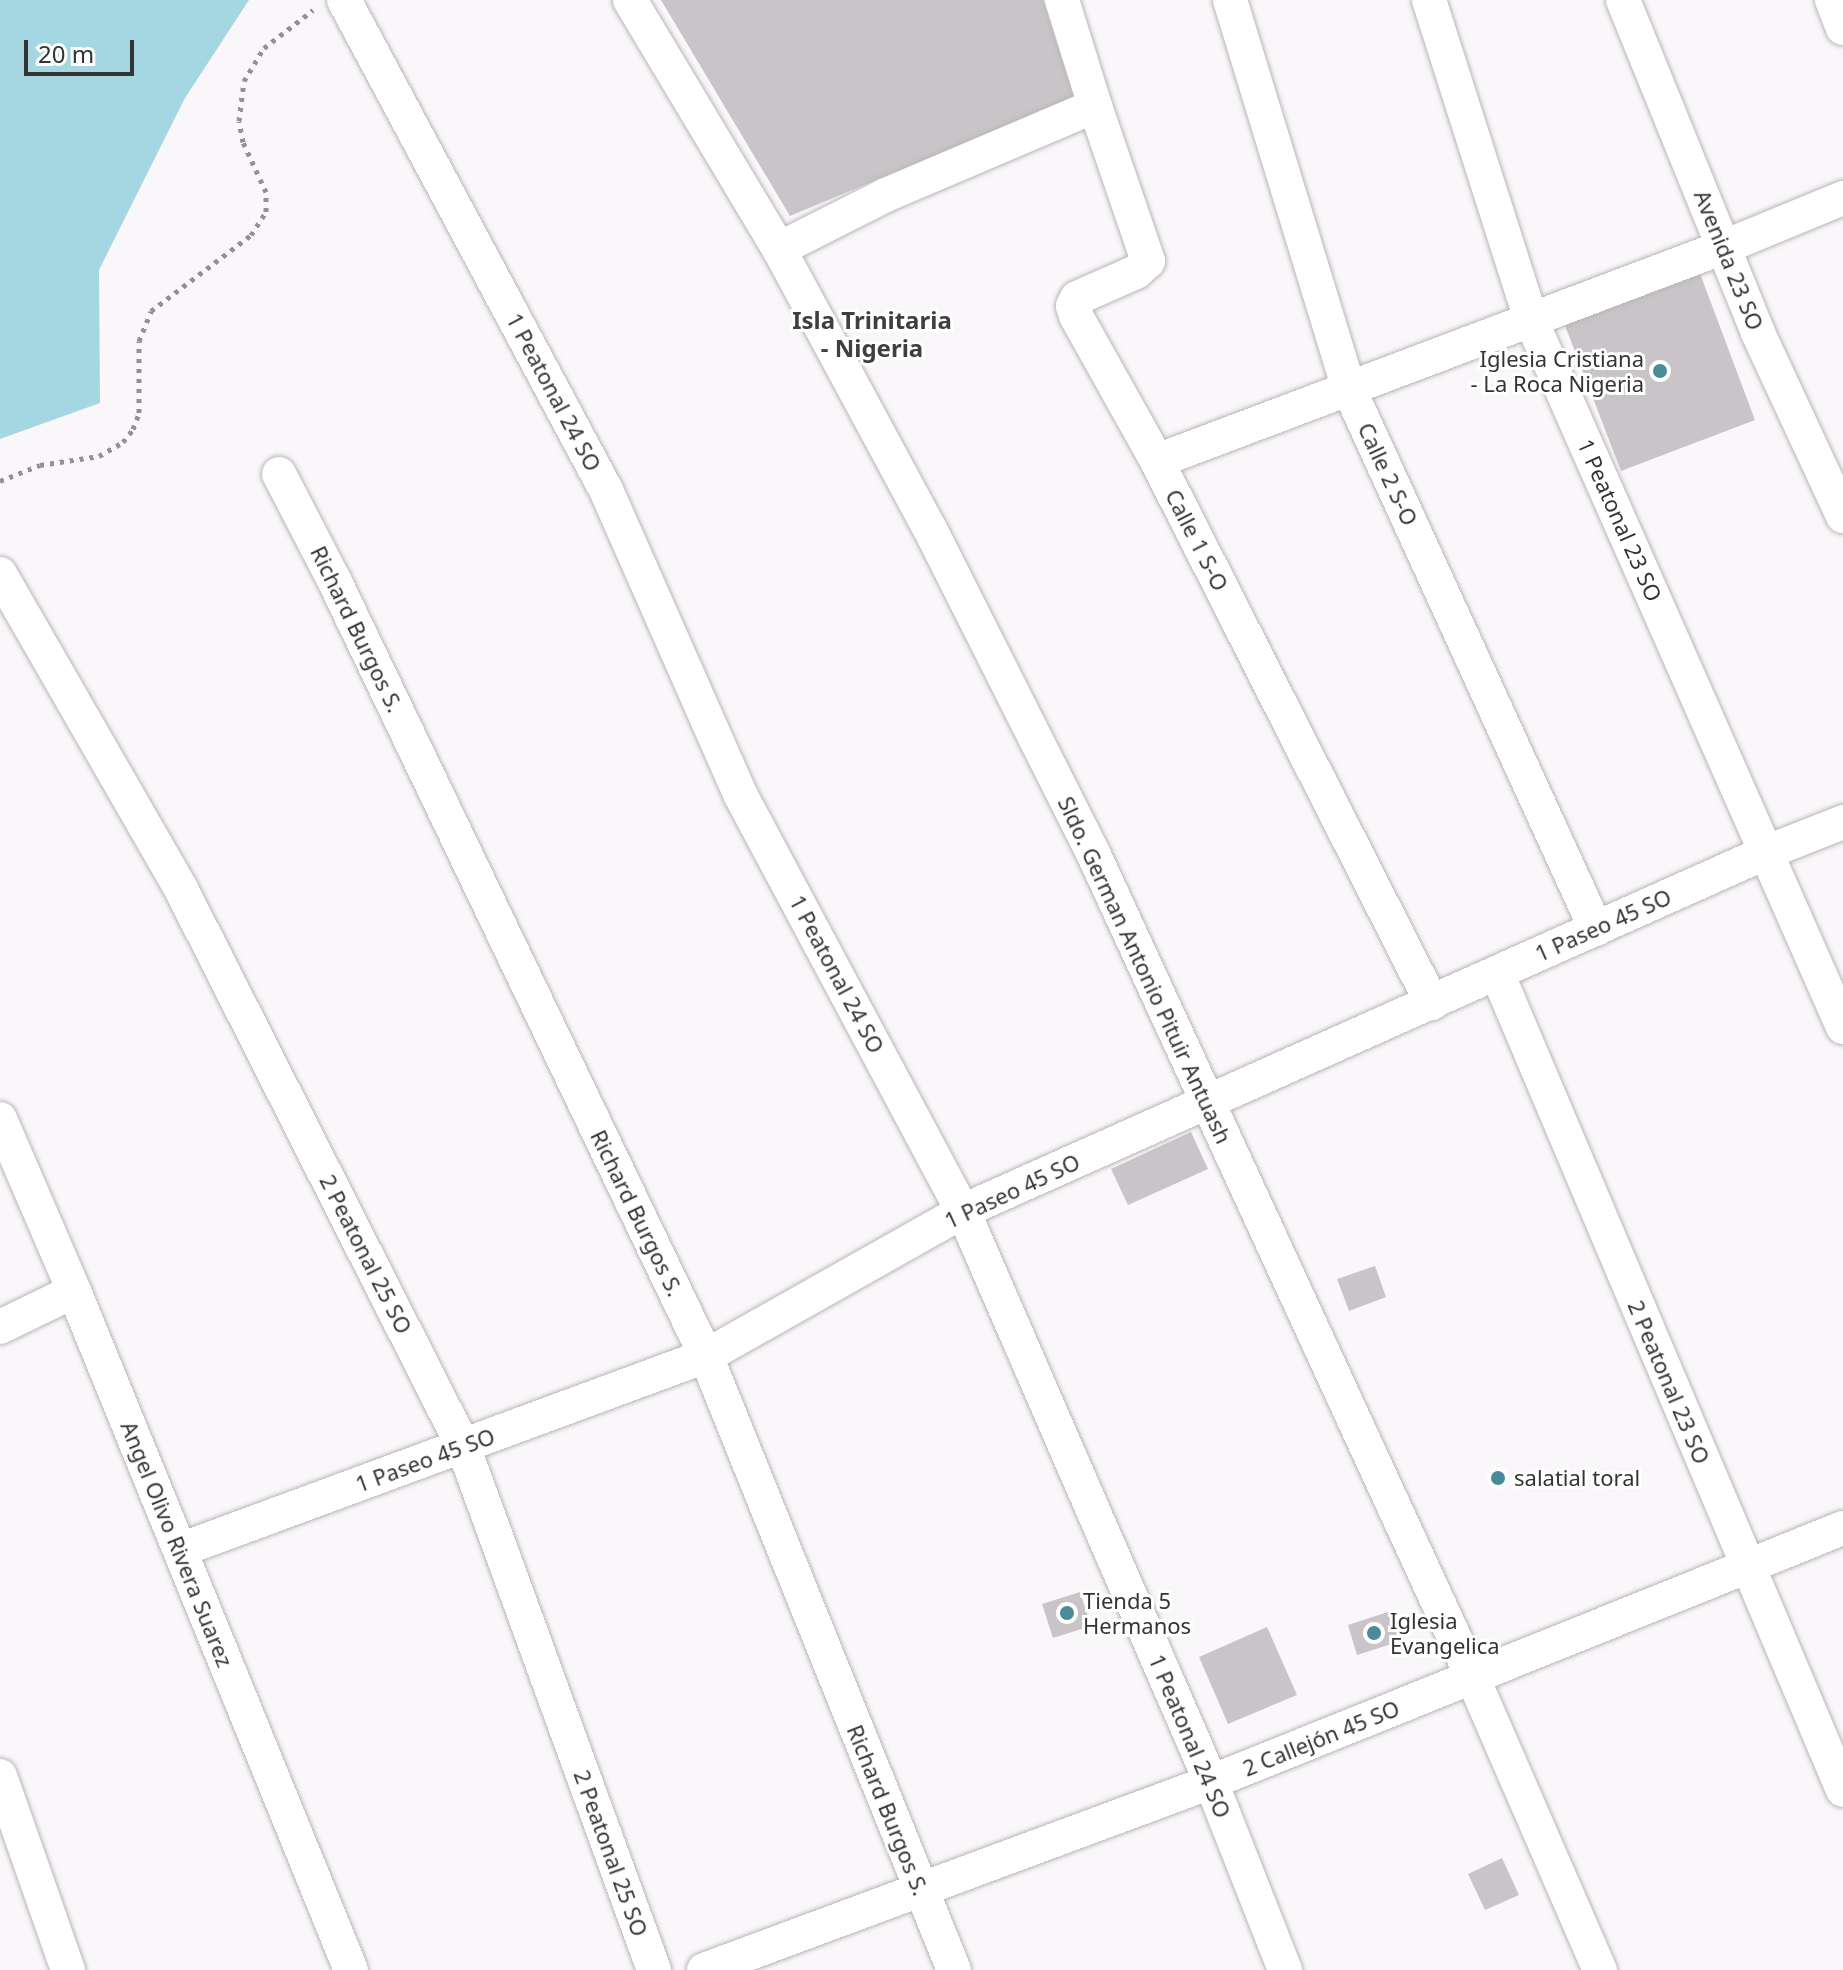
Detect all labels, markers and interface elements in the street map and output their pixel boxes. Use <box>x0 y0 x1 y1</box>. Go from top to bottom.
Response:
scale bar <box>28 24 138 74</box>
text: 20 m <box>38 37 94 70</box>
street label: Avenida 23 SO <box>1689 186 1769 334</box>
district label: Isla Trinitaria - Nigeria <box>792 306 952 362</box>
street label: 1 Peatonal 24 SO <box>501 309 607 475</box>
place label: Iglesia Cristiana - La Roca Nigeria <box>1471 345 1644 396</box>
marker: Iglesia Cristiana - La Roca Nigeria <box>1651 362 1669 380</box>
street label: Calle 2 S-O <box>1353 418 1423 530</box>
street label: 1 Peatonal 23 SO <box>1572 435 1668 605</box>
street label: Calle 1 S-O <box>1160 485 1234 595</box>
street label: Richard Burgos S. <box>305 542 409 716</box>
street label: Sldo. German Antonio Pituir Antuash <box>1053 792 1237 1148</box>
street label: 1 Paseo 45 SO <box>1531 883 1675 967</box>
street label: 1 Peatonal 24 SO <box>784 891 890 1057</box>
street label: Richard Burgos S. <box>585 1126 689 1300</box>
street label: 1 Paseo 45 SO <box>940 1148 1084 1234</box>
street label: 2 Peatonal 25 SO <box>314 1170 418 1338</box>
street label: 2 Peatonal 23 SO <box>1623 1296 1715 1468</box>
street label: Angel Olivo Rivera Suarez <box>116 1417 238 1671</box>
street label: 1 Paseo 45 SO <box>352 1423 498 1497</box>
place label: salatial toral <box>1514 1465 1640 1491</box>
marker: salatial toral <box>1489 1469 1507 1487</box>
place label: Tienda 5 Hermanos <box>1083 1587 1191 1638</box>
marker: Tienda 5 Hermanos <box>1058 1604 1076 1622</box>
place label: Iglesia Evangelica <box>1390 1607 1500 1658</box>
marker: Iglesia Evangelica <box>1365 1624 1383 1642</box>
street label: 1 Peatonal 24 SO <box>1144 1650 1236 1822</box>
street label: 2 Callejón 45 SO <box>1239 1695 1403 1781</box>
street label: Richard Burgos S. <box>842 1721 934 1899</box>
street label: 2 Peatonal 25 SO <box>569 1766 653 1940</box>

